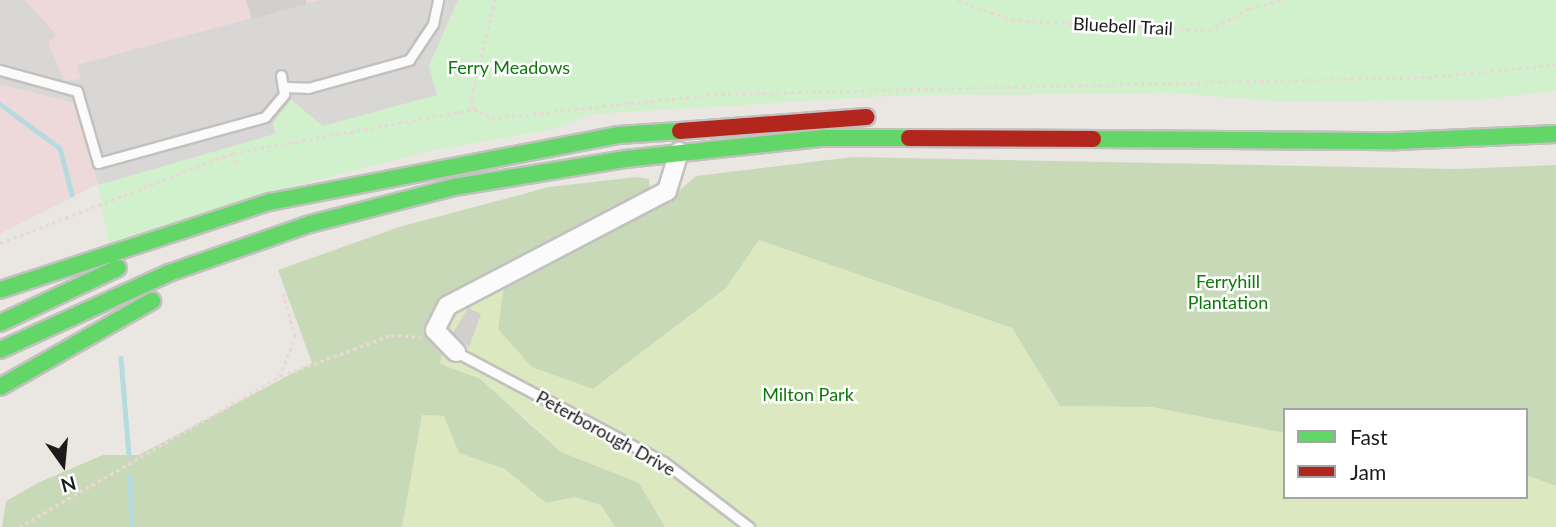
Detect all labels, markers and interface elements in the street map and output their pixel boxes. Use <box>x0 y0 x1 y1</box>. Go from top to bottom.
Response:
street label: Bluebell Trail <box>1072 13 1174 39</box>
park label: Ferry Meadows <box>448 56 570 78</box>
park label: Ferryhill Plantation <box>1188 271 1268 314</box>
park label: Milton Park <box>762 383 854 405</box>
street label: Peterborough Drive <box>533 386 679 480</box>
legend <box>1283 408 1528 499</box>
text: Fast <box>1350 424 1387 449</box>
north arrow <box>28 429 98 499</box>
text: Jam <box>1350 459 1386 484</box>
text: N <box>59 472 79 498</box>

